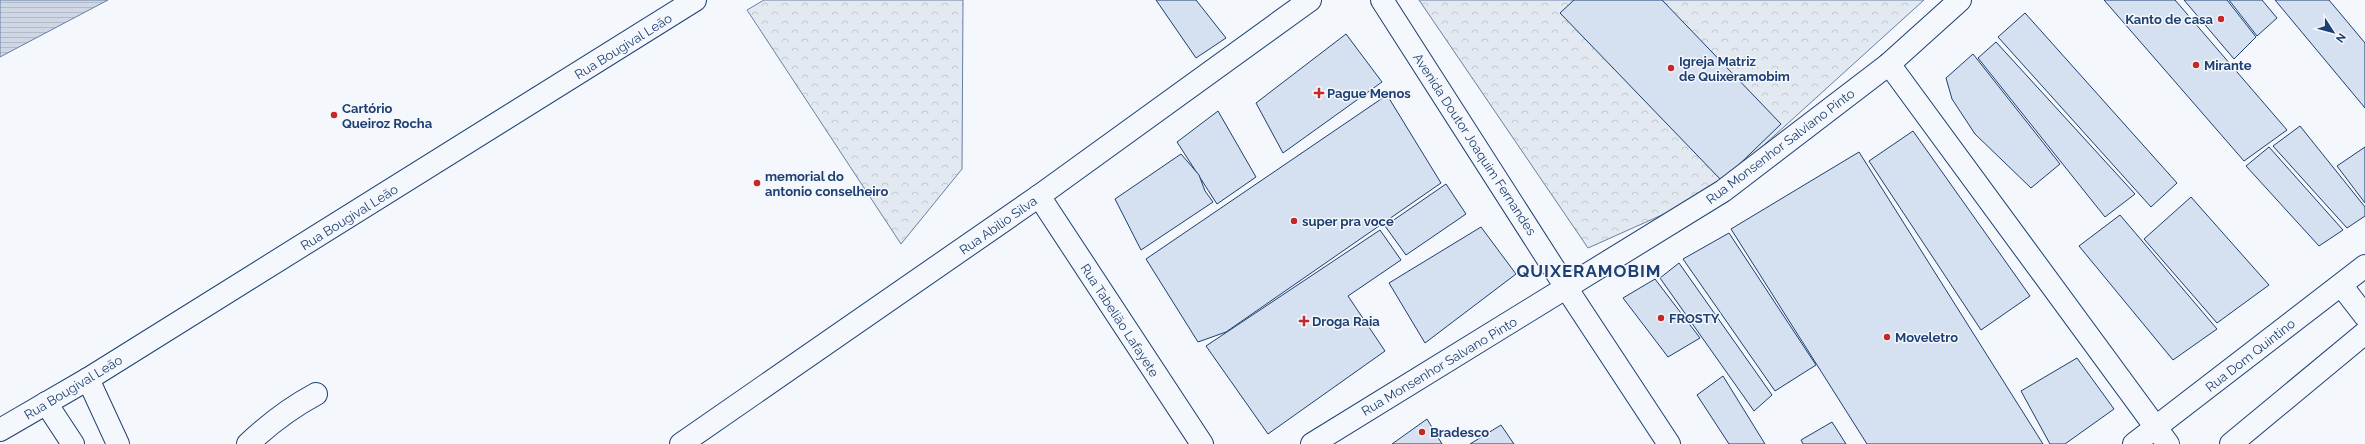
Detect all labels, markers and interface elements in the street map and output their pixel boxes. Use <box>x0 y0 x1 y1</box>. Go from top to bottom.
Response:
street label: Rua Bougival Leão <box>572 10 675 82</box>
place label: Kanto de casa <box>2125 12 2214 27</box>
north arrow <box>2313 12 2353 52</box>
marker: Kanto de casa <box>2216 14 2226 24</box>
text: N <box>2333 30 2348 45</box>
street label: Avenida Doutor Joaquim Fernandes <box>1410 50 1539 238</box>
place label: Igreja Matriz de Quixeramobim <box>1679 54 1790 84</box>
place label: Mirante <box>2204 58 2252 73</box>
marker: Mirante <box>2191 60 2201 70</box>
marker: Igreja Matriz de Quixeramobim <box>1666 63 1676 73</box>
place label: Pague Menos <box>1327 86 1411 101</box>
street label: Rua Monsenhor Salviano Pinto <box>1703 86 1858 207</box>
marker: Pague Menos <box>1314 88 1324 98</box>
place label: Cartório Queiroz Rocha <box>342 101 433 131</box>
marker: Cartório Queiroz Rocha <box>329 110 339 120</box>
place label: memorial do antonio conselheiro <box>765 169 888 199</box>
marker: memorial do antonio conselheiro <box>752 178 762 188</box>
street label: Rua Bougival Leão <box>298 181 401 253</box>
street label: Rua Abilio Silva <box>957 193 1040 258</box>
place label: super pra voce <box>1302 214 1394 229</box>
marker: super pra voce <box>1289 216 1299 226</box>
street label: Rua Tabelião Lafayete <box>1077 261 1162 380</box>
district label: QUIXERAMOBIM <box>1516 261 1662 281</box>
place label: FROSTY <box>1669 311 1720 326</box>
marker: FROSTY <box>1656 313 1666 323</box>
place label: Droga Raia <box>1312 314 1380 329</box>
street label: Rua Monsenhor Salvano Pinto <box>1359 314 1520 419</box>
marker: Droga Raia <box>1299 316 1309 326</box>
street label: Rua Dom Quintino <box>2203 316 2298 395</box>
place label: Moveletro <box>1895 330 1958 345</box>
marker: Moveletro <box>1882 332 1892 342</box>
street label: Rua Bougival Leão <box>22 352 125 423</box>
place label: Bradesco <box>1430 425 1489 440</box>
marker: Bradesco <box>1417 427 1427 437</box>

